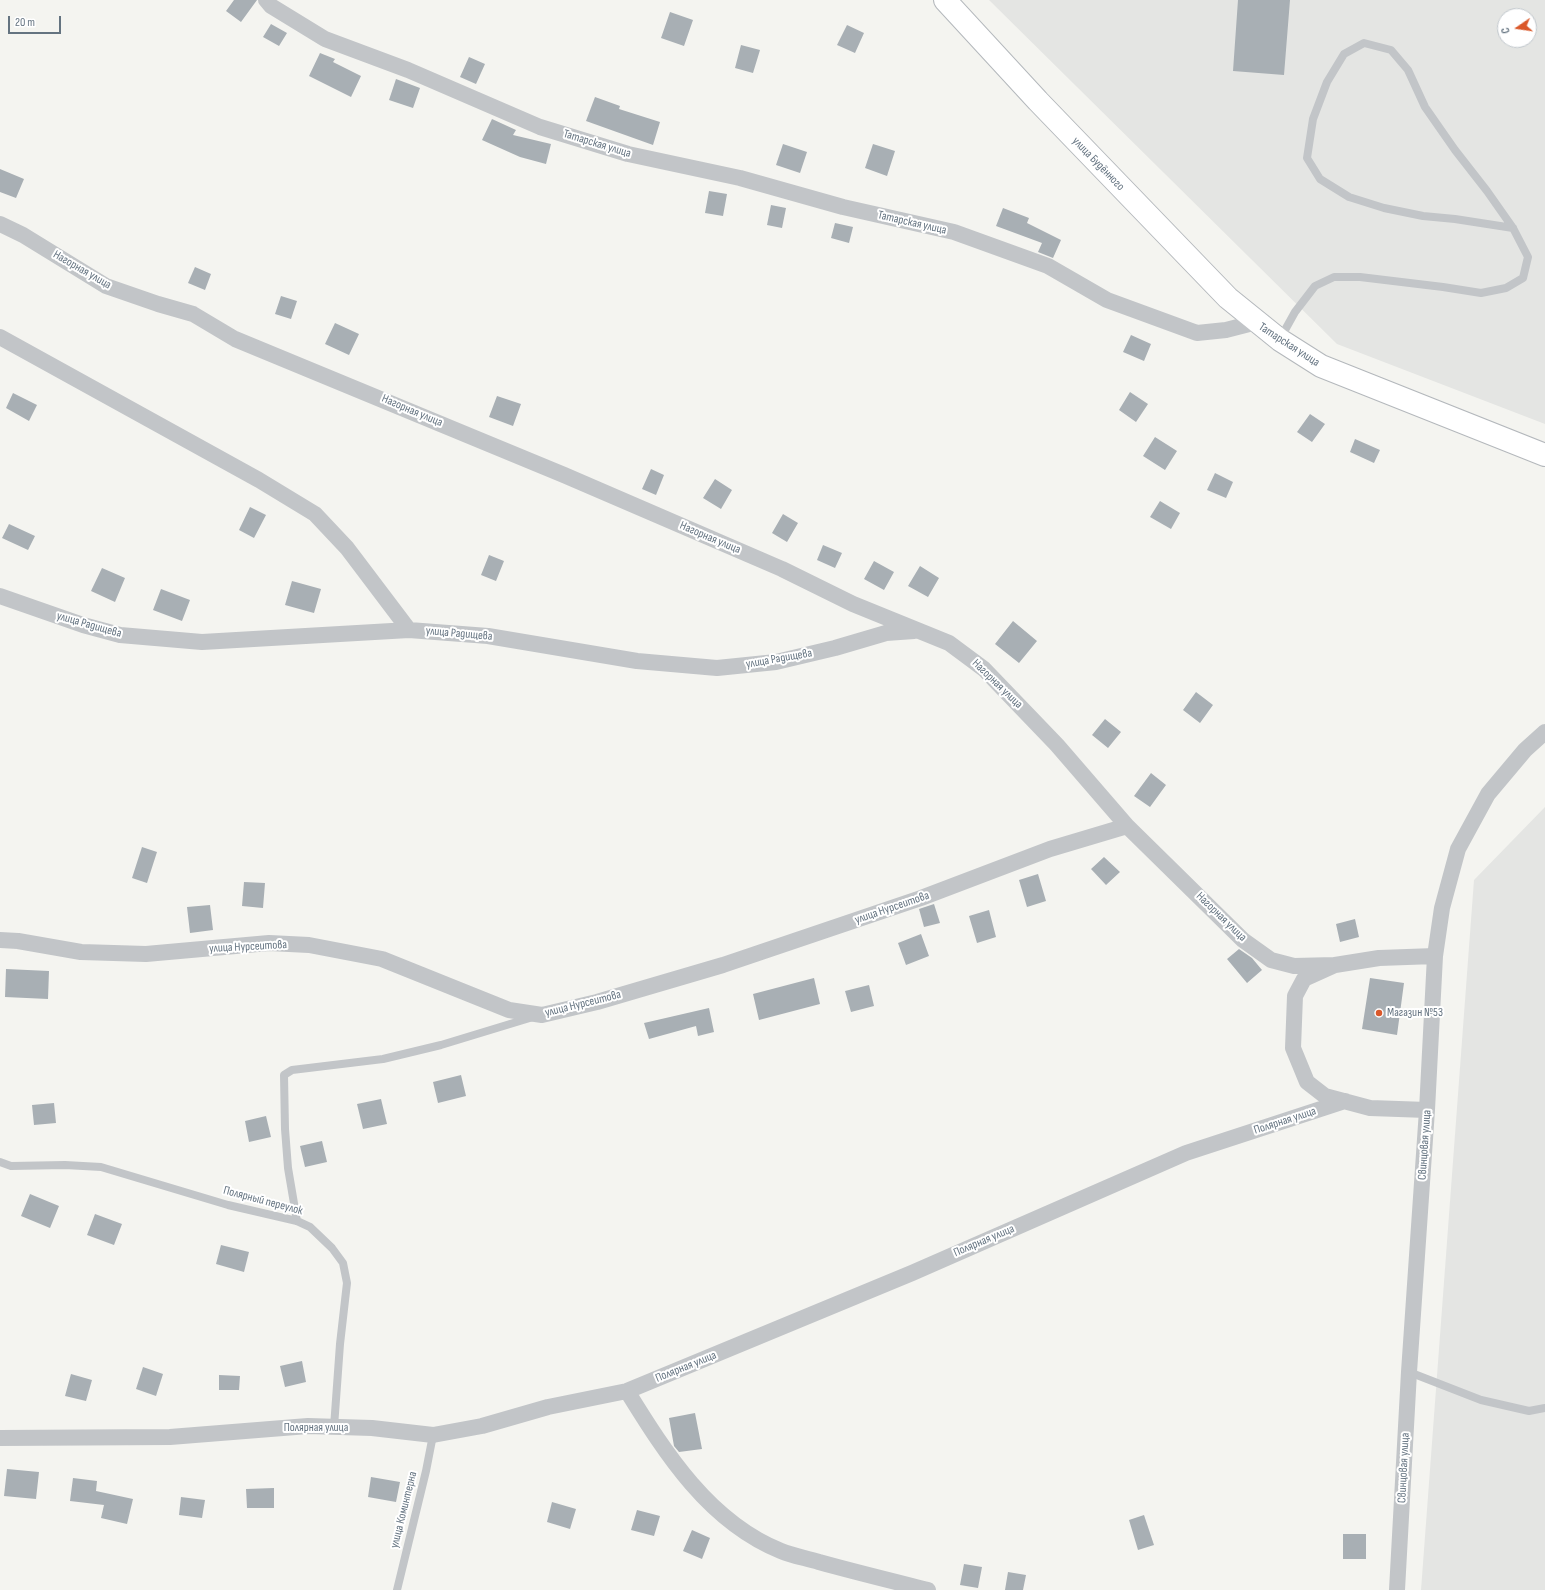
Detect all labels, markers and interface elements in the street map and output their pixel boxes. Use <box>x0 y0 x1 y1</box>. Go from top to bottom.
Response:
scale bar <box>10 8 63 34</box>
north arrow <box>1497 8 1537 48</box>
text: 20 m <box>15 15 35 30</box>
text: С <box>1499 26 1513 35</box>
street label: Татарская улица <box>561 127 633 161</box>
street label: улица Будённого <box>1069 134 1127 194</box>
street label: Татарская улица <box>876 208 948 238</box>
street label: Нагорная улица <box>50 248 114 292</box>
street label: Татарская улица <box>1256 320 1322 370</box>
street label: Нагорная улица <box>379 392 445 430</box>
street label: Нагорная улица <box>677 519 743 557</box>
street label: улица Радищева <box>55 609 123 641</box>
street label: улица Радищева <box>425 624 493 644</box>
street label: улица Радищева <box>745 646 813 672</box>
street label: Нагорная улица <box>969 656 1025 712</box>
street label: улица Нурсеитова <box>853 889 931 927</box>
street label: Нагорная улица <box>1193 889 1249 945</box>
street label: улица Нурсеитова <box>209 938 287 956</box>
street label: улица Нурсеитова <box>543 988 623 1020</box>
place label: Магазин №53 <box>1387 1006 1443 1020</box>
marker: Магазин №53 <box>1374 1008 1384 1018</box>
street label: Полярная улица <box>1252 1104 1318 1138</box>
street label: Свинцовая улица <box>1415 1109 1435 1181</box>
street label: Полярный переулок <box>222 1183 304 1219</box>
street label: Полярная улица <box>951 1222 1017 1260</box>
street label: Полярная улица <box>653 1348 719 1386</box>
street label: Полярная улица <box>284 1421 348 1435</box>
street label: Свинцовая улица <box>1395 1432 1413 1504</box>
street label: улица Коминтерна <box>388 1470 420 1550</box>

